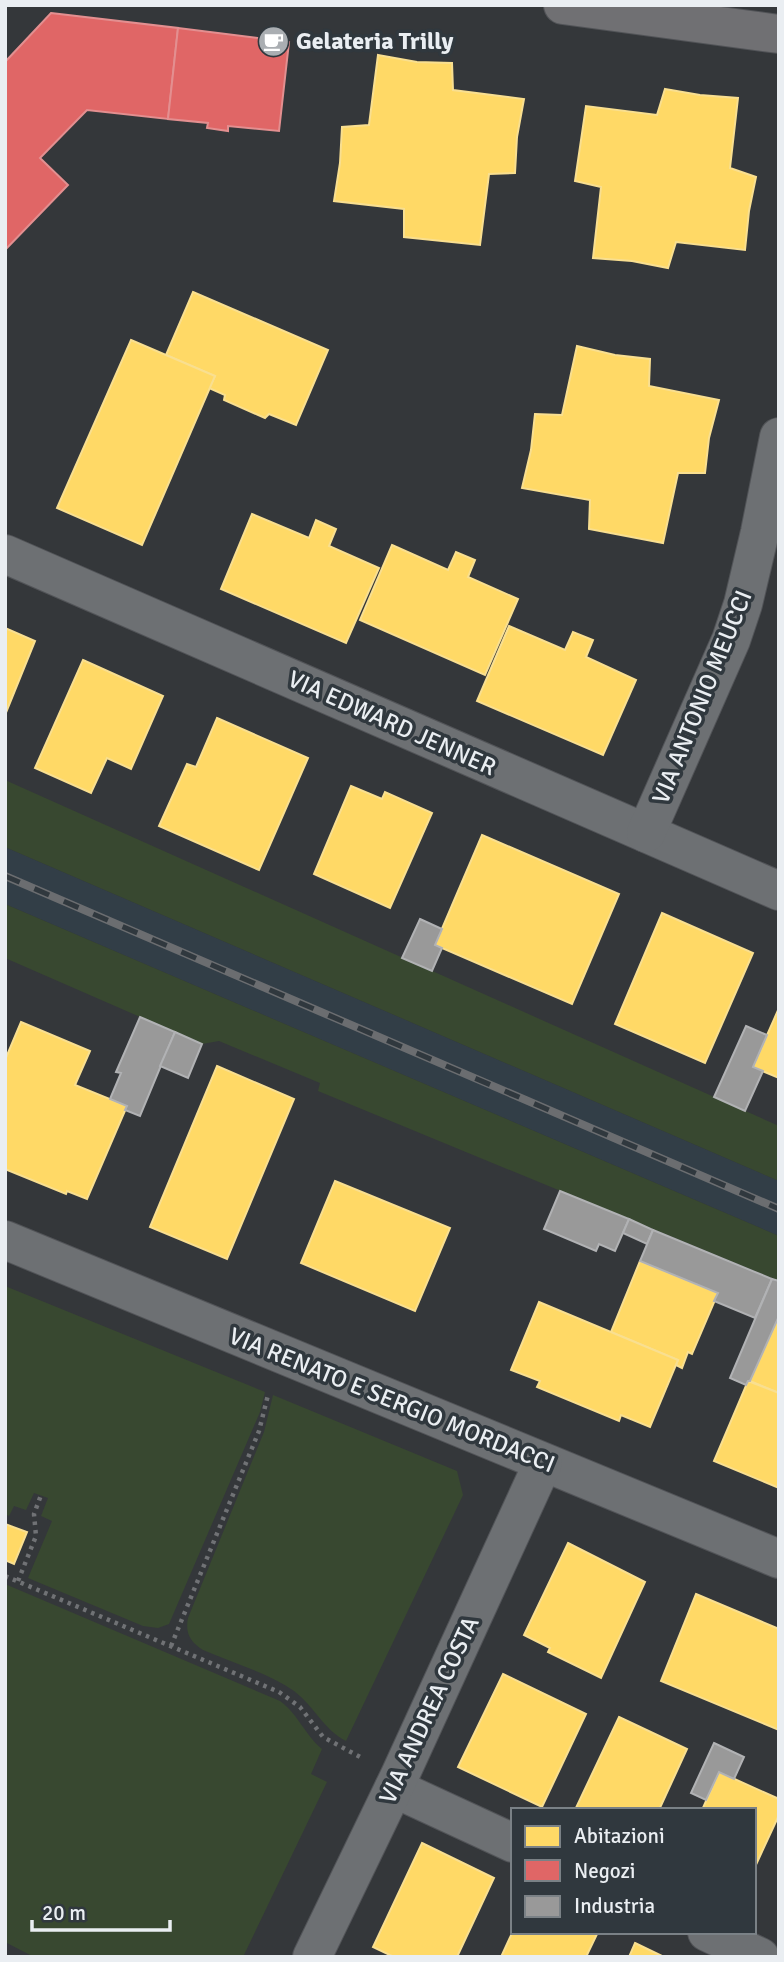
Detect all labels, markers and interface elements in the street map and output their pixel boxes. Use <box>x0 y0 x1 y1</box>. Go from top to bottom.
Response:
cafe icon: Gelateria Trilly <box>256 24 290 58</box>
place label: Gelateria Trilly <box>296 26 454 56</box>
street label: VIA ANTONIO MEUCCI <box>645 586 759 808</box>
street label: VIA EDWARD JENNER <box>283 664 501 782</box>
street label: VIA RENATO E SERGIO MORDACCI <box>225 1321 559 1479</box>
street label: VIA ANDREA COSTA <box>372 1611 486 1808</box>
legend <box>511 1808 756 1934</box>
text: Abitazioni <box>574 1823 665 1849</box>
text: Negozi <box>574 1858 636 1884</box>
scale bar <box>32 1888 170 1932</box>
text: Industria <box>574 1893 655 1919</box>
text: 20 m <box>42 1900 86 1926</box>

